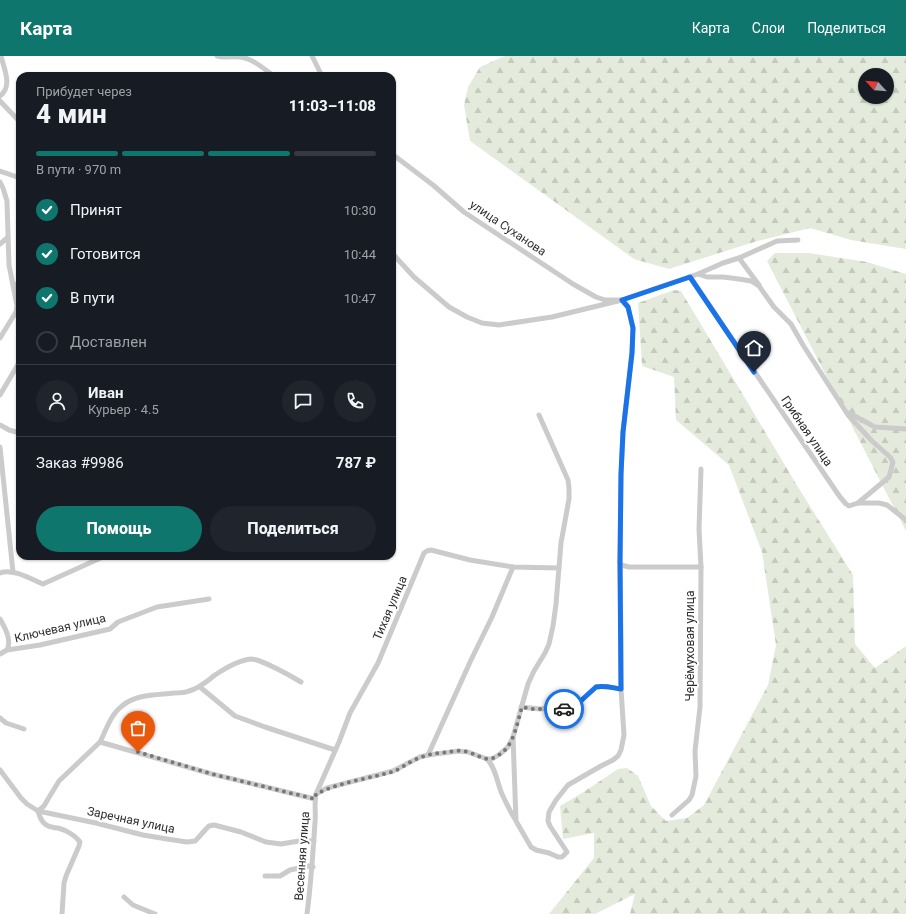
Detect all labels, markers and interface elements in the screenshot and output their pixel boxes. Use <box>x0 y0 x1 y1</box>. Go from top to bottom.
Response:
text: Карта <box>20 17 72 40</box>
text: Карта <box>692 20 730 36</box>
text: Слои <box>752 20 785 36</box>
text: Поделиться <box>807 20 886 36</box>
north arrow <box>858 68 894 104</box>
map controls <box>858 68 894 104</box>
text: Прибудет через <box>36 84 132 99</box>
text: 11:03–11:08 <box>289 97 376 115</box>
text: 4 мин <box>36 99 107 129</box>
text: В пути · 970 m <box>36 162 121 177</box>
street label: улица Суханова <box>467 197 549 259</box>
icon: check <box>36 199 58 221</box>
text: Принят <box>70 201 122 219</box>
text: 10:30 <box>344 203 376 218</box>
icon: check <box>36 243 58 265</box>
text: Готовится <box>70 245 141 263</box>
text: 10:44 <box>344 247 376 262</box>
icon: check <box>36 287 58 309</box>
text: В пути <box>70 289 115 307</box>
text: 10:47 <box>344 291 376 306</box>
pin <box>737 331 771 372</box>
text: Доставлен <box>70 333 147 351</box>
icon: home <box>743 337 765 359</box>
button: person <box>36 380 78 422</box>
button: chat <box>282 380 324 422</box>
button: phone <box>334 380 376 422</box>
text: Иван <box>88 384 124 402</box>
street label: Грибная улица <box>778 393 836 469</box>
text: Курьер · 4.5 <box>88 402 159 417</box>
text: Заказ #9986 <box>36 454 124 472</box>
text: 787 ₽ <box>336 454 376 472</box>
button: Помощь <box>36 506 202 552</box>
button: Поделиться <box>210 506 376 552</box>
street label: Тихая улица <box>370 574 410 642</box>
street label: Черёмуховая улица <box>683 591 697 701</box>
street label: Ключевая улица <box>13 611 107 645</box>
courier <box>544 689 584 729</box>
icon: car <box>553 698 575 720</box>
pin <box>121 711 155 752</box>
icon: bag <box>127 717 149 739</box>
street label: Заречная улица <box>86 804 176 836</box>
street label: Весенняя улица <box>292 811 312 901</box>

